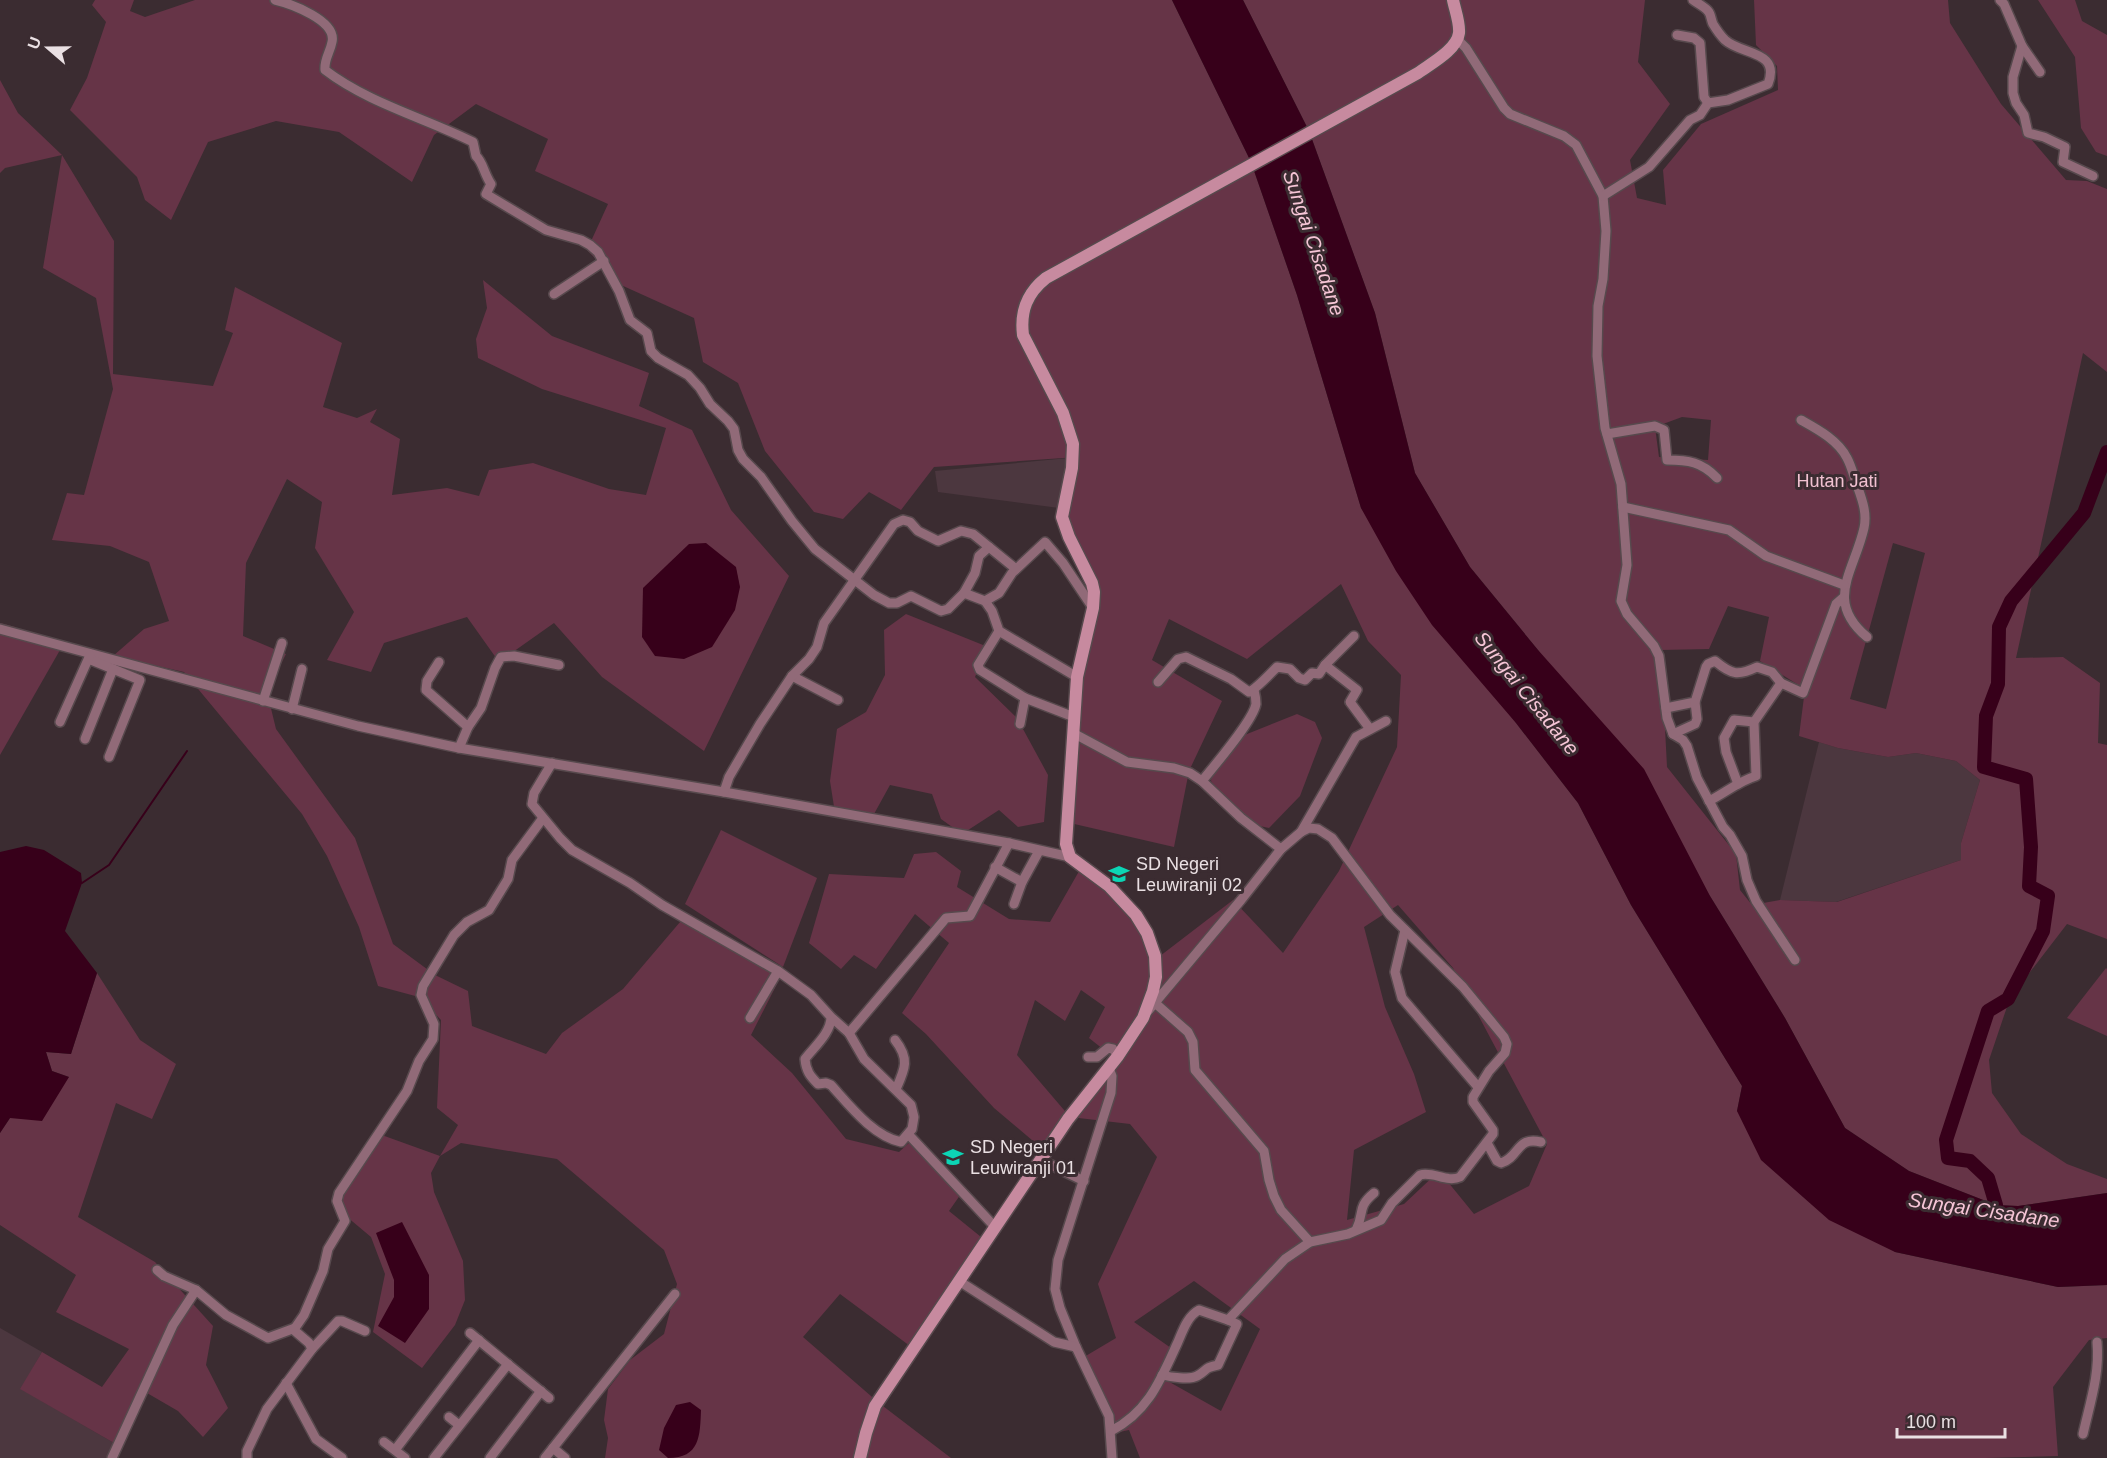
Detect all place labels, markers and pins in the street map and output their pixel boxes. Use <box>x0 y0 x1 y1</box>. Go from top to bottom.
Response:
place label: SD Negeri Leuwiranji 02 <box>1136 854 1242 895</box>
school or university icon: SD Negeri Leuwiranji 02 <box>1107 862 1131 886</box>
place label: SD Negeri Leuwiranji 01 <box>970 1137 1076 1178</box>
school or university icon: SD Negeri Leuwiranji 01 <box>941 1145 965 1169</box>

